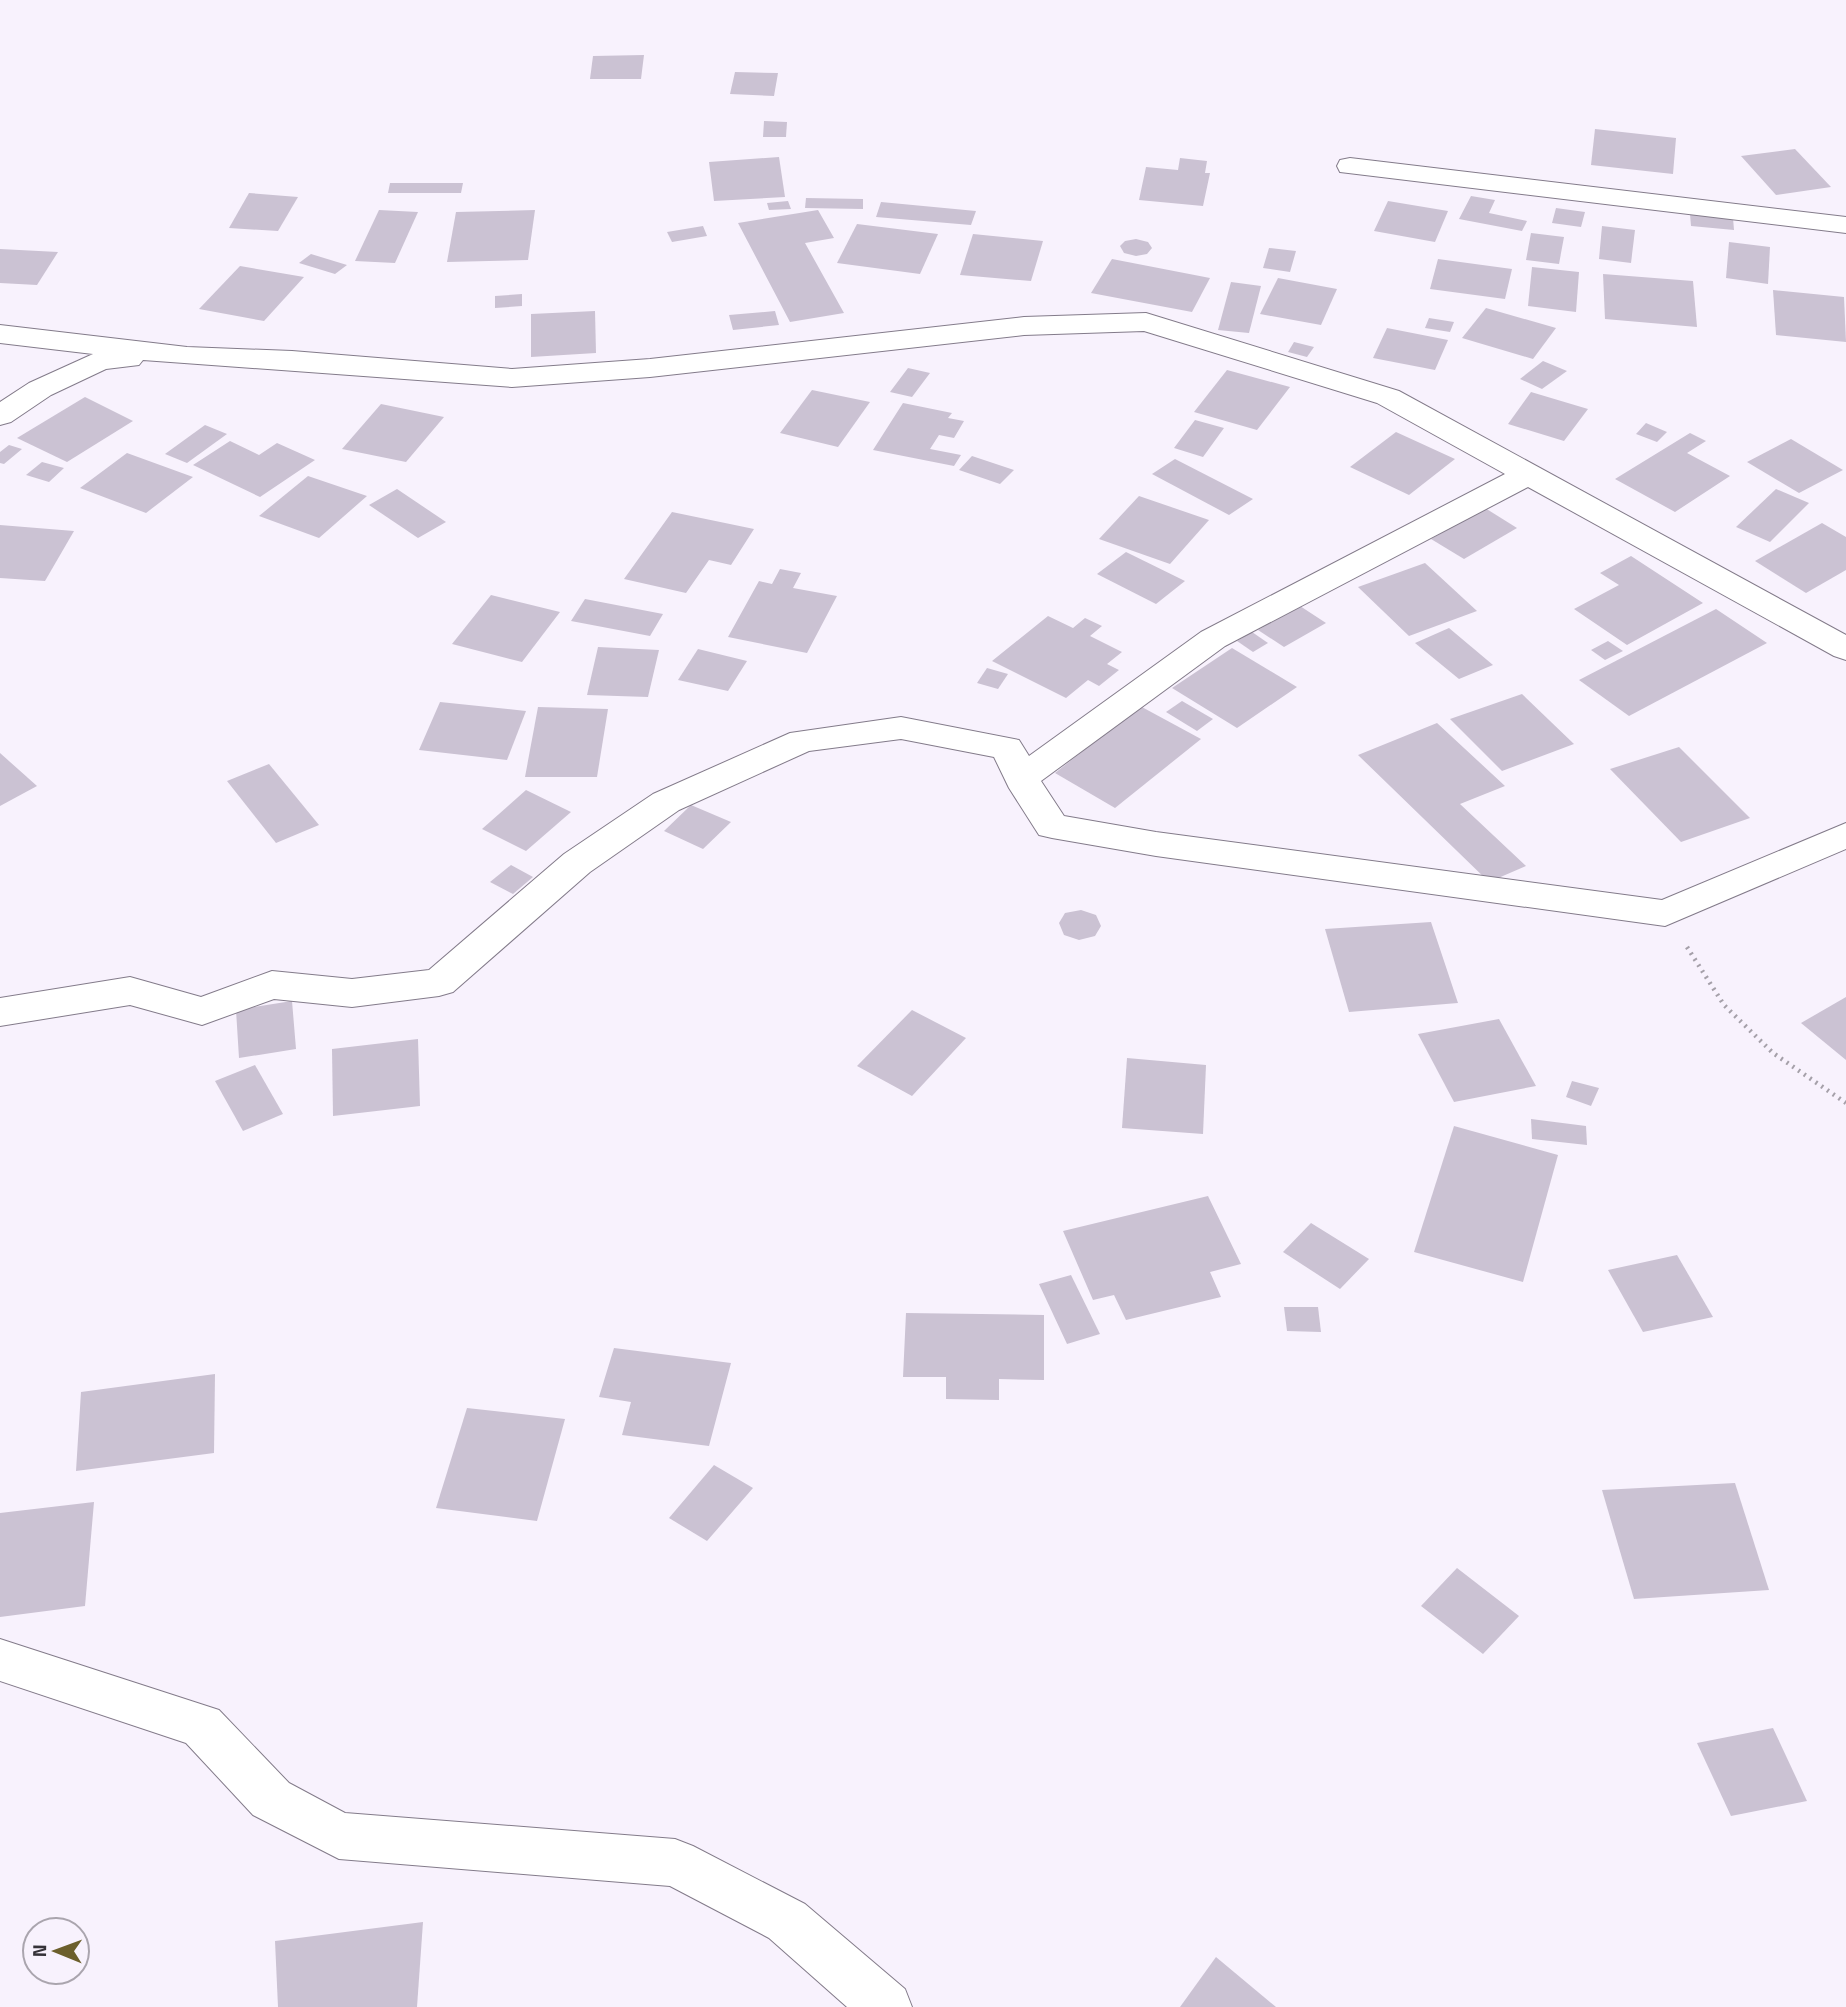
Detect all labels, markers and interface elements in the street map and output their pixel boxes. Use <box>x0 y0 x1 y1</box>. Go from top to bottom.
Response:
north arrow <box>21 1916 91 1986</box>
text: N <box>24 1944 53 1958</box>

